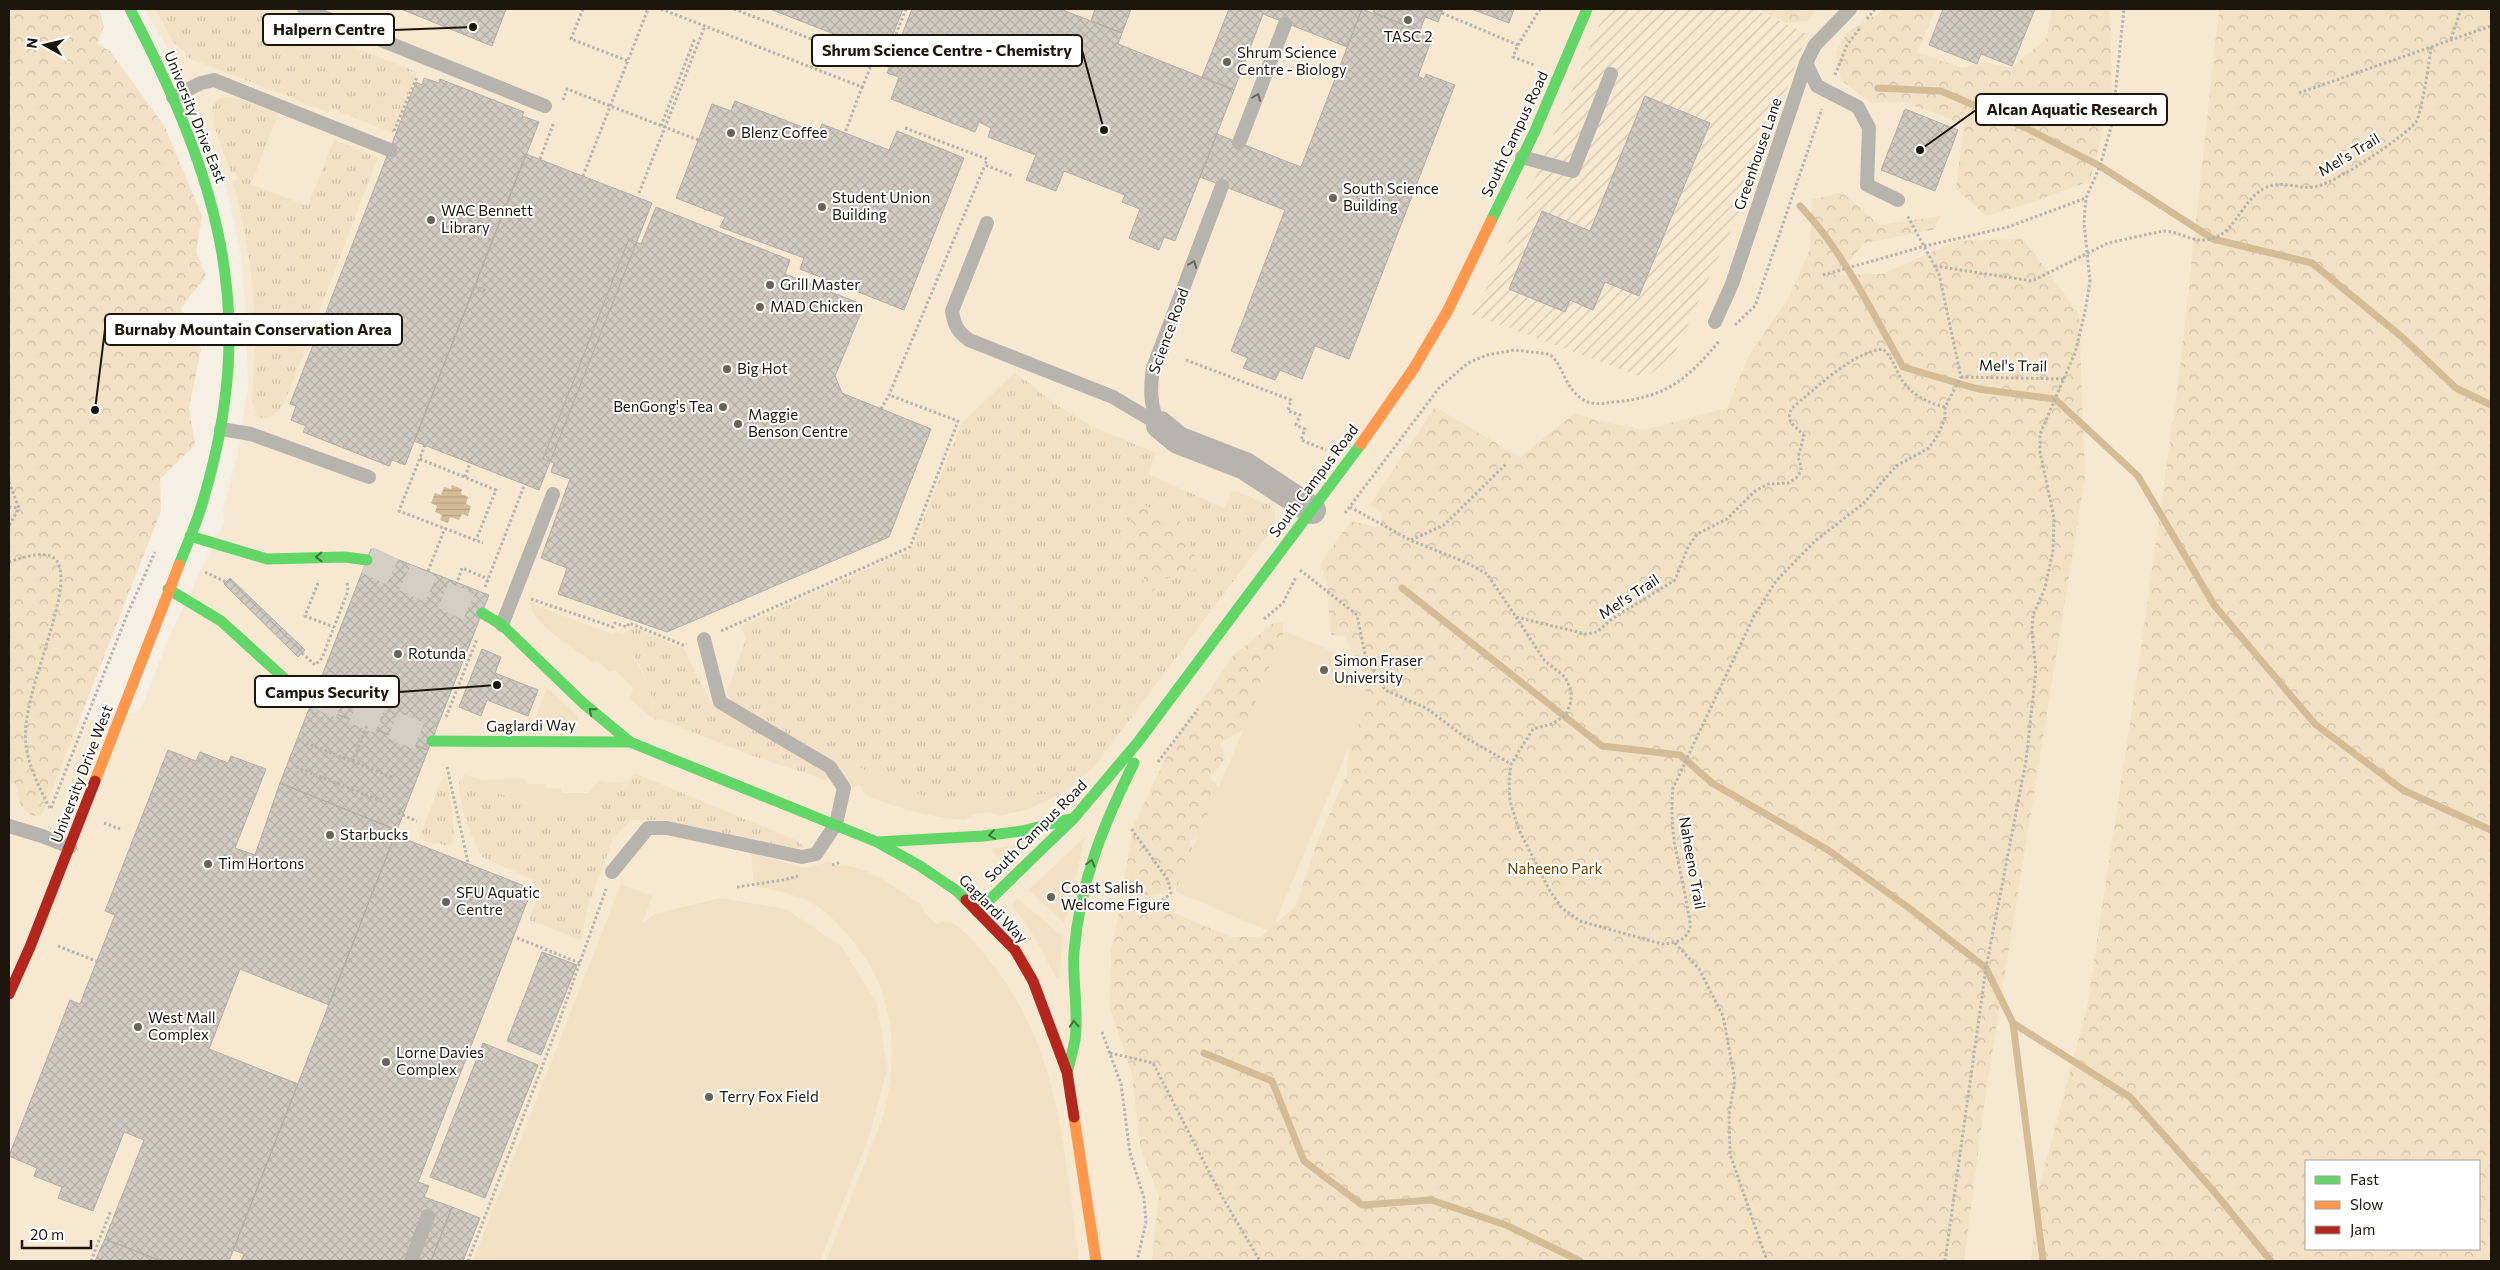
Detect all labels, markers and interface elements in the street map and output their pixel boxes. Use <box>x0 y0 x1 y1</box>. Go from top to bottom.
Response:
callout: Halpern Centre <box>263 14 394 45</box>
marker: TASC 2 <box>1402 14 1414 26</box>
text: Halpern Centre <box>273 19 385 38</box>
north arrow <box>20 20 70 70</box>
place label: TASC 2 <box>1384 27 1432 45</box>
callout: Shrum Science Centre - Chemistry <box>812 35 1082 66</box>
text: N <box>22 37 41 50</box>
text: Shrum Science Centre - Chemistry <box>822 40 1072 59</box>
place label: Shrum Science Centre - Biology <box>1237 43 1347 78</box>
street label: University Drive East <box>161 48 231 185</box>
marker: Shrum Science Centre - Biology <box>1221 56 1233 68</box>
street label: South Campus Road <box>1477 68 1551 199</box>
one-way arrow <box>1251 94 1261 102</box>
callout: Alcan Aquatic Research <box>1976 94 2167 125</box>
street label: Greenhouse Lane <box>1729 95 1785 212</box>
text: Alcan Aquatic Research <box>1986 99 2158 118</box>
place label: Blenz Coffee <box>741 123 828 141</box>
marker: Blenz Coffee <box>725 127 737 139</box>
street label: Mel's Trail <box>2314 129 2382 179</box>
place label: South Science Building <box>1343 179 1439 214</box>
place label: Student Union Building <box>832 188 930 223</box>
marker: South Science Building <box>1327 192 1339 204</box>
place label: WAC Bennett Library <box>441 201 533 236</box>
marker: Student Union Building <box>816 201 828 213</box>
marker: WAC Bennett Library <box>425 214 437 226</box>
one-way arrow <box>1187 260 1197 269</box>
place label: Grill Master <box>780 275 860 293</box>
marker: Grill Master <box>764 279 776 291</box>
street label: Science Road <box>1144 285 1192 376</box>
place label: MAD Chicken <box>770 297 863 315</box>
marker: MAD Chicken <box>754 301 766 313</box>
callout: Burnaby Mountain Conservation Area <box>105 314 402 345</box>
text: Burnaby Mountain Conservation Area <box>114 319 392 338</box>
street label: Mel's Trail <box>1979 355 2047 375</box>
place label: Big Hot <box>737 359 788 377</box>
marker: Big Hot <box>721 363 733 375</box>
place label: BenGong's Tea <box>613 397 713 415</box>
marker: BenGong's Tea <box>717 401 729 413</box>
place label: Maggie Benson Centre <box>748 405 848 440</box>
marker: Maggie Benson Centre <box>732 418 744 430</box>
street label: South Campus Road <box>1265 420 1362 541</box>
one-way arrow <box>314 552 322 563</box>
street label: Mel's Trail <box>1595 570 1662 622</box>
place label: Rotunda <box>408 644 466 662</box>
marker: Rotunda <box>392 648 404 660</box>
place label: Simon Fraser University <box>1334 651 1423 686</box>
marker: Simon Fraser University <box>1318 664 1330 676</box>
callout: Campus Security <box>255 676 399 707</box>
text: Campus Security <box>265 682 389 701</box>
street label: University Drive West <box>46 702 116 845</box>
one-way arrow <box>589 707 598 716</box>
street label: Gaglardi Way <box>486 715 576 735</box>
street label: South Campus Road <box>981 776 1090 885</box>
street label: Naheeno Trail <box>1676 815 1710 911</box>
place label: Starbucks <box>340 825 408 843</box>
marker: Starbucks <box>324 829 336 841</box>
one-way arrow <box>988 829 996 840</box>
place label: Tim Hortons <box>218 854 304 872</box>
marker: Tim Hortons <box>202 858 214 870</box>
park label: Naheeno Park <box>1507 859 1603 877</box>
one-way arrow <box>1085 860 1095 868</box>
street label: Gaglardi Way <box>956 870 1032 947</box>
place label: Coast Salish Welcome Figure <box>1061 878 1170 913</box>
place label: SFU Aquatic Centre <box>456 883 540 918</box>
marker: Coast Salish Welcome Figure <box>1045 891 1057 903</box>
marker: SFU Aquatic Centre <box>440 896 452 908</box>
place label: West Mall Complex <box>148 1008 216 1043</box>
one-way arrow <box>1069 1020 1080 1028</box>
marker: West Mall Complex <box>132 1021 144 1033</box>
place label: Lorne Davies Complex <box>396 1043 484 1078</box>
marker: Lorne Davies Complex <box>380 1056 392 1068</box>
place label: Terry Fox Field <box>719 1087 819 1105</box>
marker: Terry Fox Field <box>703 1091 715 1103</box>
legend <box>2305 1160 2480 1250</box>
text: Fast <box>2350 1170 2379 1188</box>
text: Slow <box>2350 1195 2383 1213</box>
scale bar <box>22 1218 91 1250</box>
text: Jam <box>2350 1220 2375 1238</box>
text: 20 m <box>30 1225 64 1243</box>

